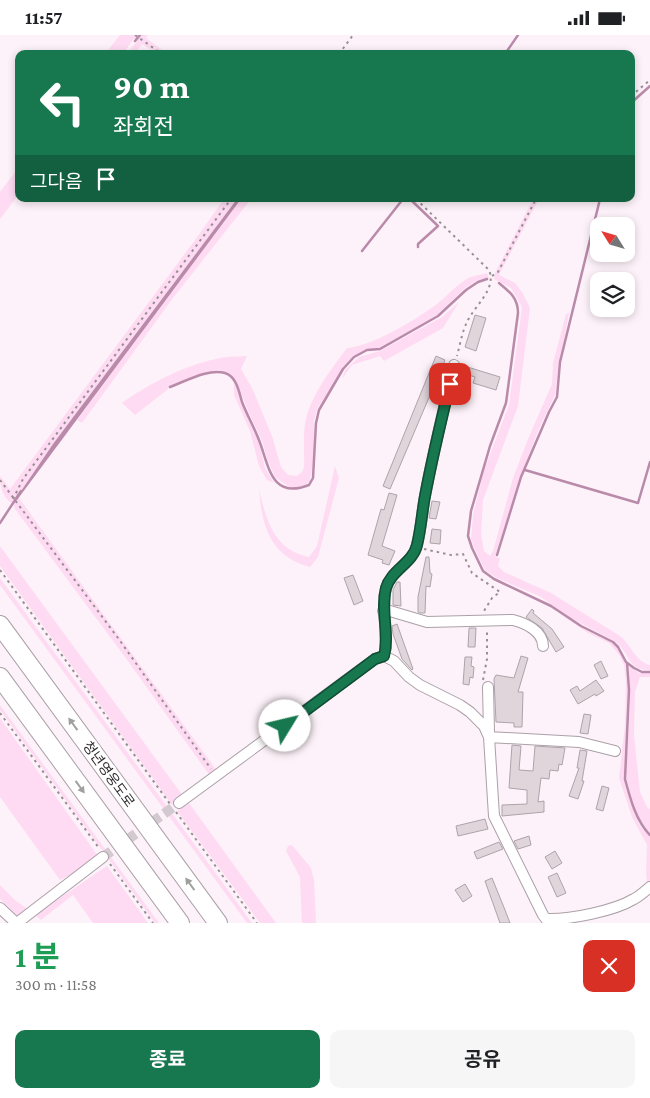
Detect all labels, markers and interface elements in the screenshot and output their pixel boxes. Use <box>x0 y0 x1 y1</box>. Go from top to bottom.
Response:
text: 11:57 <box>25 7 63 28</box>
text: 90 m <box>113 67 190 106</box>
icon: left <box>30 70 95 135</box>
text: 좌회전 <box>113 114 174 139</box>
icon: arrive <box>92 165 120 193</box>
text: 그다음 <box>30 171 82 192</box>
north arrow <box>590 217 635 263</box>
map controls <box>590 217 635 317</box>
button: layers <box>590 272 635 317</box>
pin <box>429 363 471 405</box>
icon: arrive <box>436 370 464 398</box>
position arrow <box>258 699 310 751</box>
one-way arrow <box>68 717 78 731</box>
street label: 청년영웅도로 <box>80 738 138 810</box>
one-way arrow <box>75 780 86 793</box>
one-way arrow <box>184 878 195 891</box>
text: 1 분 <box>15 940 60 973</box>
button: close <box>583 940 635 992</box>
text: 300 m · 11:58 <box>15 976 97 993</box>
button: 종료 <box>15 1030 320 1088</box>
button: 공유 <box>330 1030 635 1088</box>

